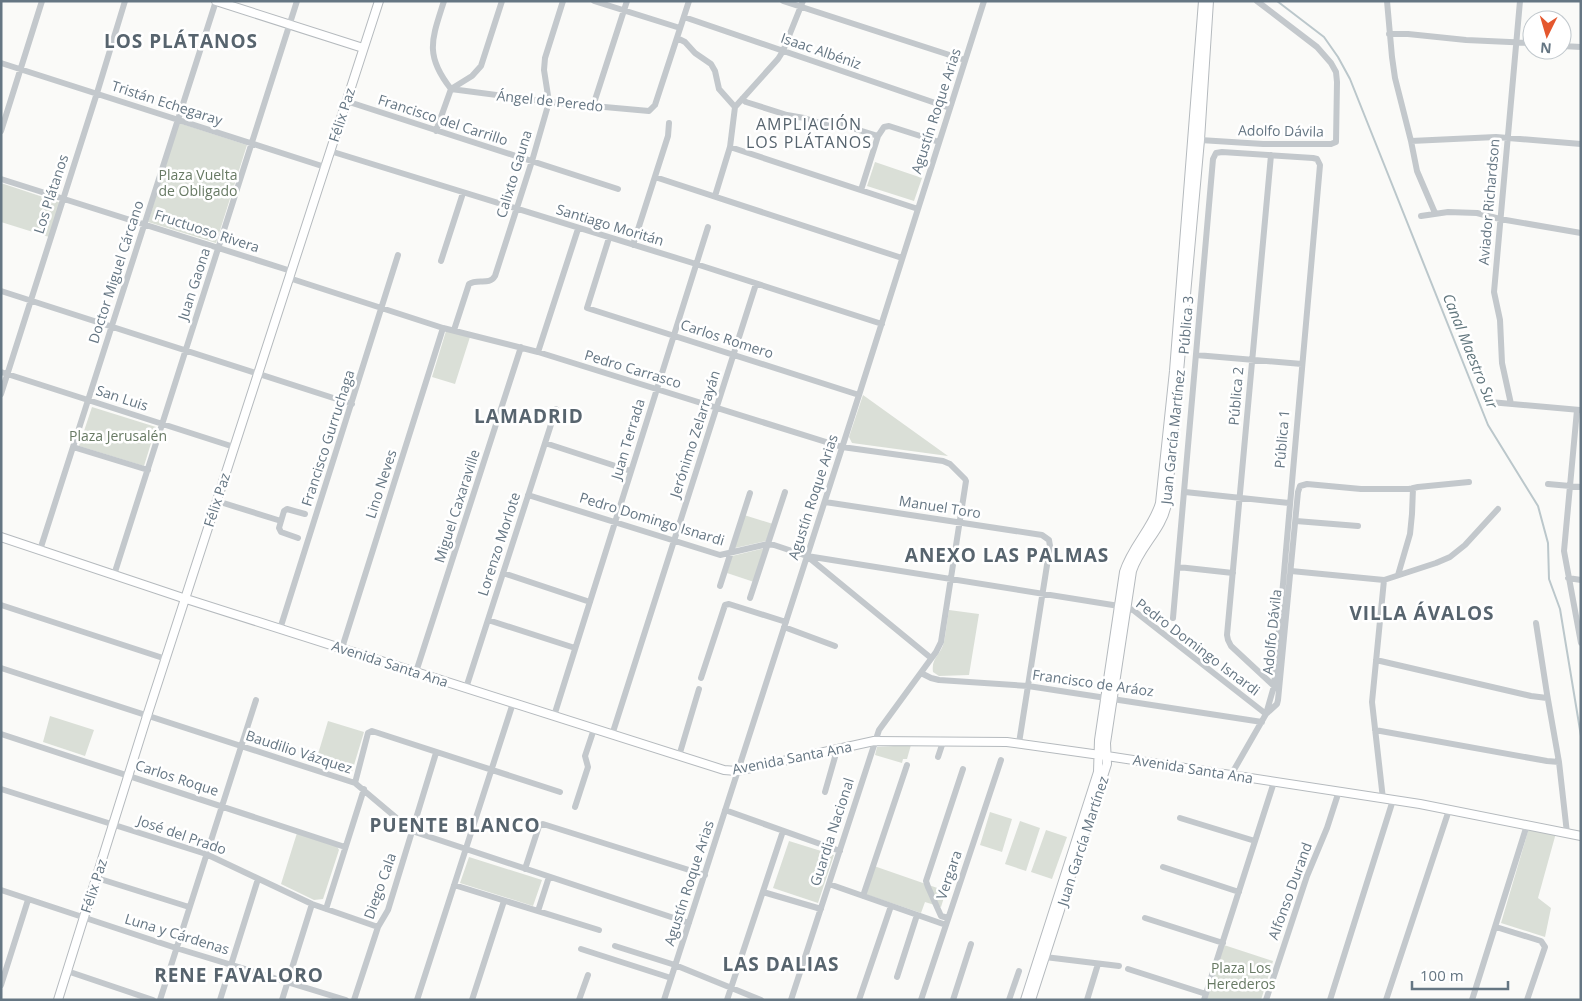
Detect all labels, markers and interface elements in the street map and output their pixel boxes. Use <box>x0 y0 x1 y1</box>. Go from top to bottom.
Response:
north arrow <box>1522 10 1572 60</box>
district label: LOS PLÁTANOS <box>104 28 258 54</box>
street label: Isaac Albéniz <box>778 28 864 73</box>
text: N <box>1539 38 1552 58</box>
street label: Agustín Roque Arias <box>906 45 965 176</box>
street label: Tristán Echegaray <box>109 76 226 130</box>
street label: Félix Paz <box>324 85 359 144</box>
street label: Ángel de Peredo <box>496 85 604 116</box>
street label: Francisco del Carrillo <box>376 90 511 150</box>
district label: AMPLIACIÓN LOS PLÁTANOS <box>746 113 872 153</box>
street label: Adolfo Dávila <box>1238 120 1324 141</box>
street label: Calixto Gauna <box>491 128 536 220</box>
street label: Aviador Richardson <box>1474 138 1503 266</box>
street label: Los Plátanos <box>29 152 72 236</box>
park label: Plaza Vuelta de Obligado <box>159 165 237 200</box>
street label: Doctor Miguel Cárcano <box>83 198 148 346</box>
street label: Santiago Moritán <box>554 199 666 250</box>
street label: Fructuoso Rivera <box>152 205 262 256</box>
street label: Juan Gaona <box>172 245 214 324</box>
water label: Canal Maestro Sur <box>1439 290 1504 412</box>
street label: Pública 3 <box>1173 295 1198 355</box>
street label: Carlos Romero <box>678 315 776 362</box>
street label: Pedro Carrasco <box>582 345 684 392</box>
street label: Pública 2 <box>1223 366 1248 426</box>
street label: Francisco Gurruchaga <box>297 367 359 508</box>
street label: Jerónimo Zelarrayán <box>664 368 724 502</box>
street label: Juan García Martínez <box>1156 368 1189 507</box>
street label: San Luis <box>94 380 151 415</box>
street label: Juan Terrada <box>606 396 649 483</box>
district label: LAMADRID <box>474 403 584 429</box>
street label: Pública 1 <box>1269 409 1294 469</box>
park label: Plaza Jerusalén <box>69 426 167 445</box>
street label: Agustín Roque Arias <box>783 431 842 562</box>
street label: Lino Neves <box>360 447 401 521</box>
street label: Miguel Caxaraville <box>429 447 484 565</box>
street label: Félix Paz <box>199 470 234 529</box>
street label: Pedro Domingo Isnardi <box>577 487 727 550</box>
street label: Lorenzo Morlote <box>473 489 524 598</box>
street label: Manuel Toro <box>898 491 982 522</box>
district label: ANEXO LAS PALMAS <box>905 542 1109 568</box>
street label: Adolfo Dávila <box>1258 588 1285 676</box>
street label: Pedro Domingo Isnardi <box>1132 594 1264 700</box>
district label: VILLA ÁVALOS <box>1349 600 1495 626</box>
street label: Avenida Santa Ana <box>329 636 451 691</box>
street label: Francisco de Aráoz <box>1031 665 1155 700</box>
street label: Baudilio Vázquez <box>243 725 355 778</box>
street label: Avenida Santa Ana <box>730 737 853 778</box>
street label: Avenida Santa Ana <box>1132 750 1255 787</box>
street label: Carlos Roque <box>133 755 221 800</box>
street label: Juan García Martínez <box>1052 773 1113 910</box>
street label: Guardia Nacional <box>805 775 858 888</box>
street label: José del Prado <box>133 810 229 859</box>
district label: PUENTE BLANCO <box>369 812 541 838</box>
street label: Agustín Roque Arias <box>659 817 718 948</box>
street label: Alfonso Durand <box>1263 840 1316 942</box>
street label: Vergara <box>931 848 966 902</box>
street label: Diego Cala <box>359 850 400 922</box>
street label: Félix Paz <box>76 856 111 915</box>
street label: Luna y Cárdenas <box>123 909 232 959</box>
district label: LAS DALIAS <box>722 951 840 977</box>
park label: Plaza Los Herederos <box>1206 958 1276 993</box>
scale bar <box>1412 958 1508 990</box>
district label: RENE FAVALORO <box>154 962 324 988</box>
text: 100 m <box>1420 965 1464 985</box>

